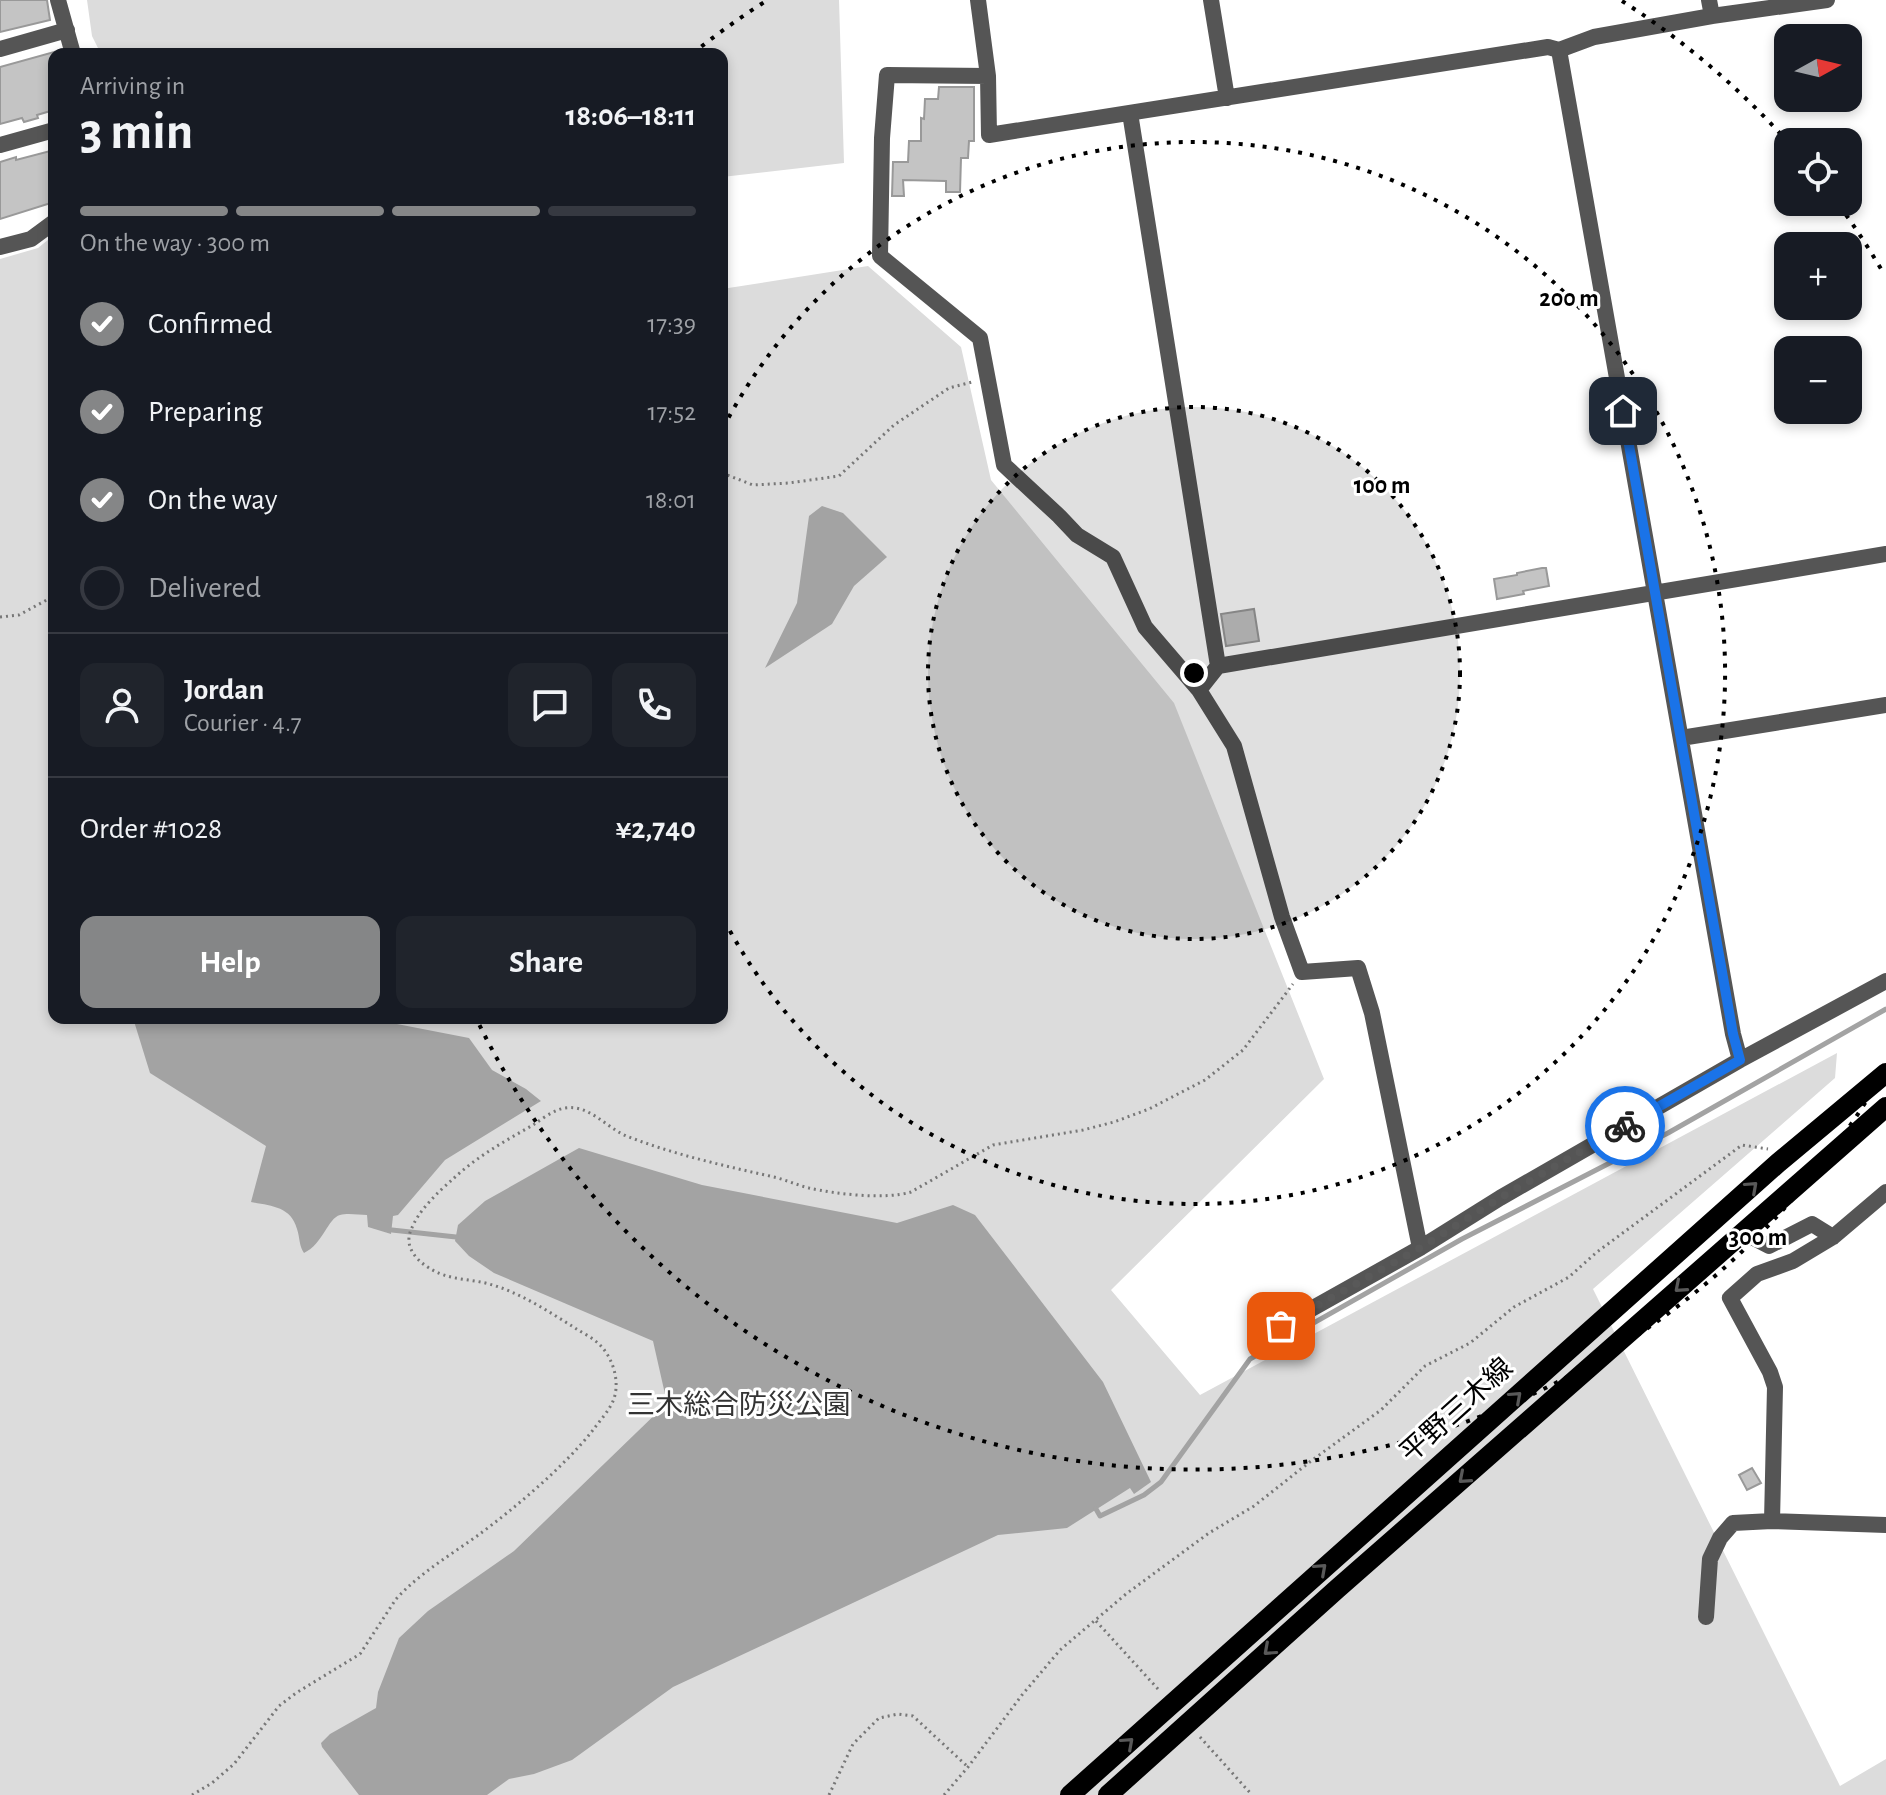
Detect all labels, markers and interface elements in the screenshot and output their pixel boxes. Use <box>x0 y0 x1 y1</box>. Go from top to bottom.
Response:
north arrow <box>1774 24 1862 112</box>
map controls <box>1774 24 1862 424</box>
text: Arriving in <box>80 73 185 99</box>
text: 18:06–18:11 <box>566 101 696 131</box>
text: 3 min <box>80 106 193 158</box>
button: locate <box>1774 128 1862 216</box>
text: On the way · 300 m <box>80 230 270 256</box>
button: + <box>1774 232 1862 320</box>
text: 200 m <box>1539 287 1599 311</box>
icon: check <box>80 302 124 346</box>
text: Confirmed <box>148 309 272 339</box>
text: 17:39 <box>647 311 696 337</box>
button: − <box>1774 336 1862 424</box>
pin <box>1589 377 1657 445</box>
icon: home <box>1601 389 1645 433</box>
icon: check <box>80 390 124 434</box>
text: Preparing <box>148 397 263 427</box>
text: 17:52 <box>648 399 696 425</box>
text: 100 m <box>1354 474 1410 498</box>
icon: check <box>80 478 124 522</box>
text: On the way <box>148 485 277 515</box>
text: 18:01 <box>646 487 696 513</box>
text: Delivered <box>148 573 261 603</box>
centre of rings <box>1180 659 1208 687</box>
button: person <box>80 663 164 747</box>
button: chat <box>508 663 592 747</box>
button: phone <box>612 663 696 747</box>
text: Jordan <box>184 675 264 705</box>
text: Courier · 4.7 <box>184 710 302 736</box>
text: Order #1028 <box>80 814 222 844</box>
text: ¥2,740 <box>616 814 696 844</box>
button: Help <box>80 916 380 1008</box>
button: Share <box>396 916 696 1008</box>
courier <box>1585 1086 1665 1166</box>
icon: bike <box>1603 1104 1647 1148</box>
one-way arrow <box>1742 1182 1757 1197</box>
text: 300 m <box>1729 1226 1787 1250</box>
one-way arrow <box>1674 1277 1689 1292</box>
pin <box>1247 1292 1315 1360</box>
icon: bag <box>1259 1304 1303 1348</box>
street label: 平野三木線 <box>1394 1352 1518 1468</box>
park label: 三木総合防災公園 <box>627 1390 851 1420</box>
one-way arrow <box>1506 1392 1521 1406</box>
one-way arrow <box>1458 1468 1473 1482</box>
one-way arrow <box>1312 1565 1327 1579</box>
one-way arrow <box>1264 1640 1279 1655</box>
one-way arrow <box>1118 1738 1133 1753</box>

